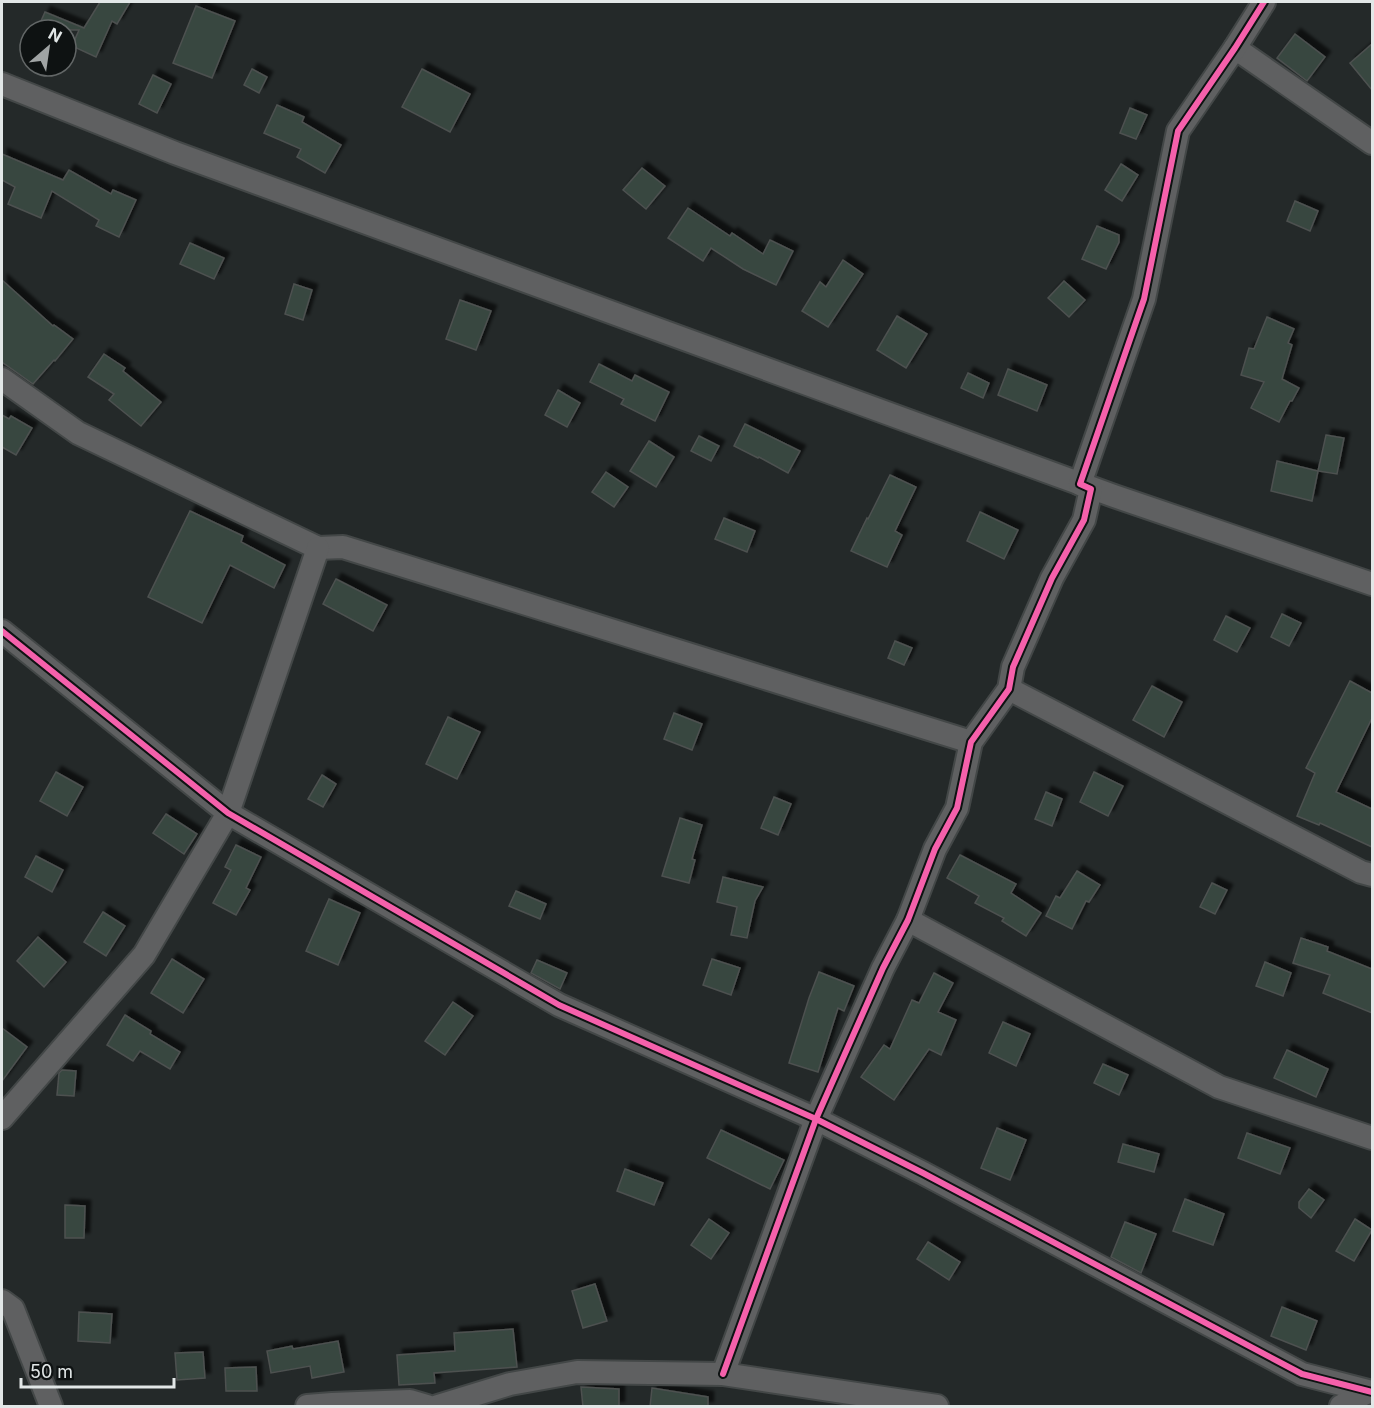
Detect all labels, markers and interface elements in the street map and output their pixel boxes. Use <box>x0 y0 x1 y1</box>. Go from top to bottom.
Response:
north arrow <box>18 18 78 78</box>
text: N <box>45 23 65 47</box>
scale bar <box>21 1351 174 1389</box>
text: 50 m <box>30 1361 73 1382</box>

